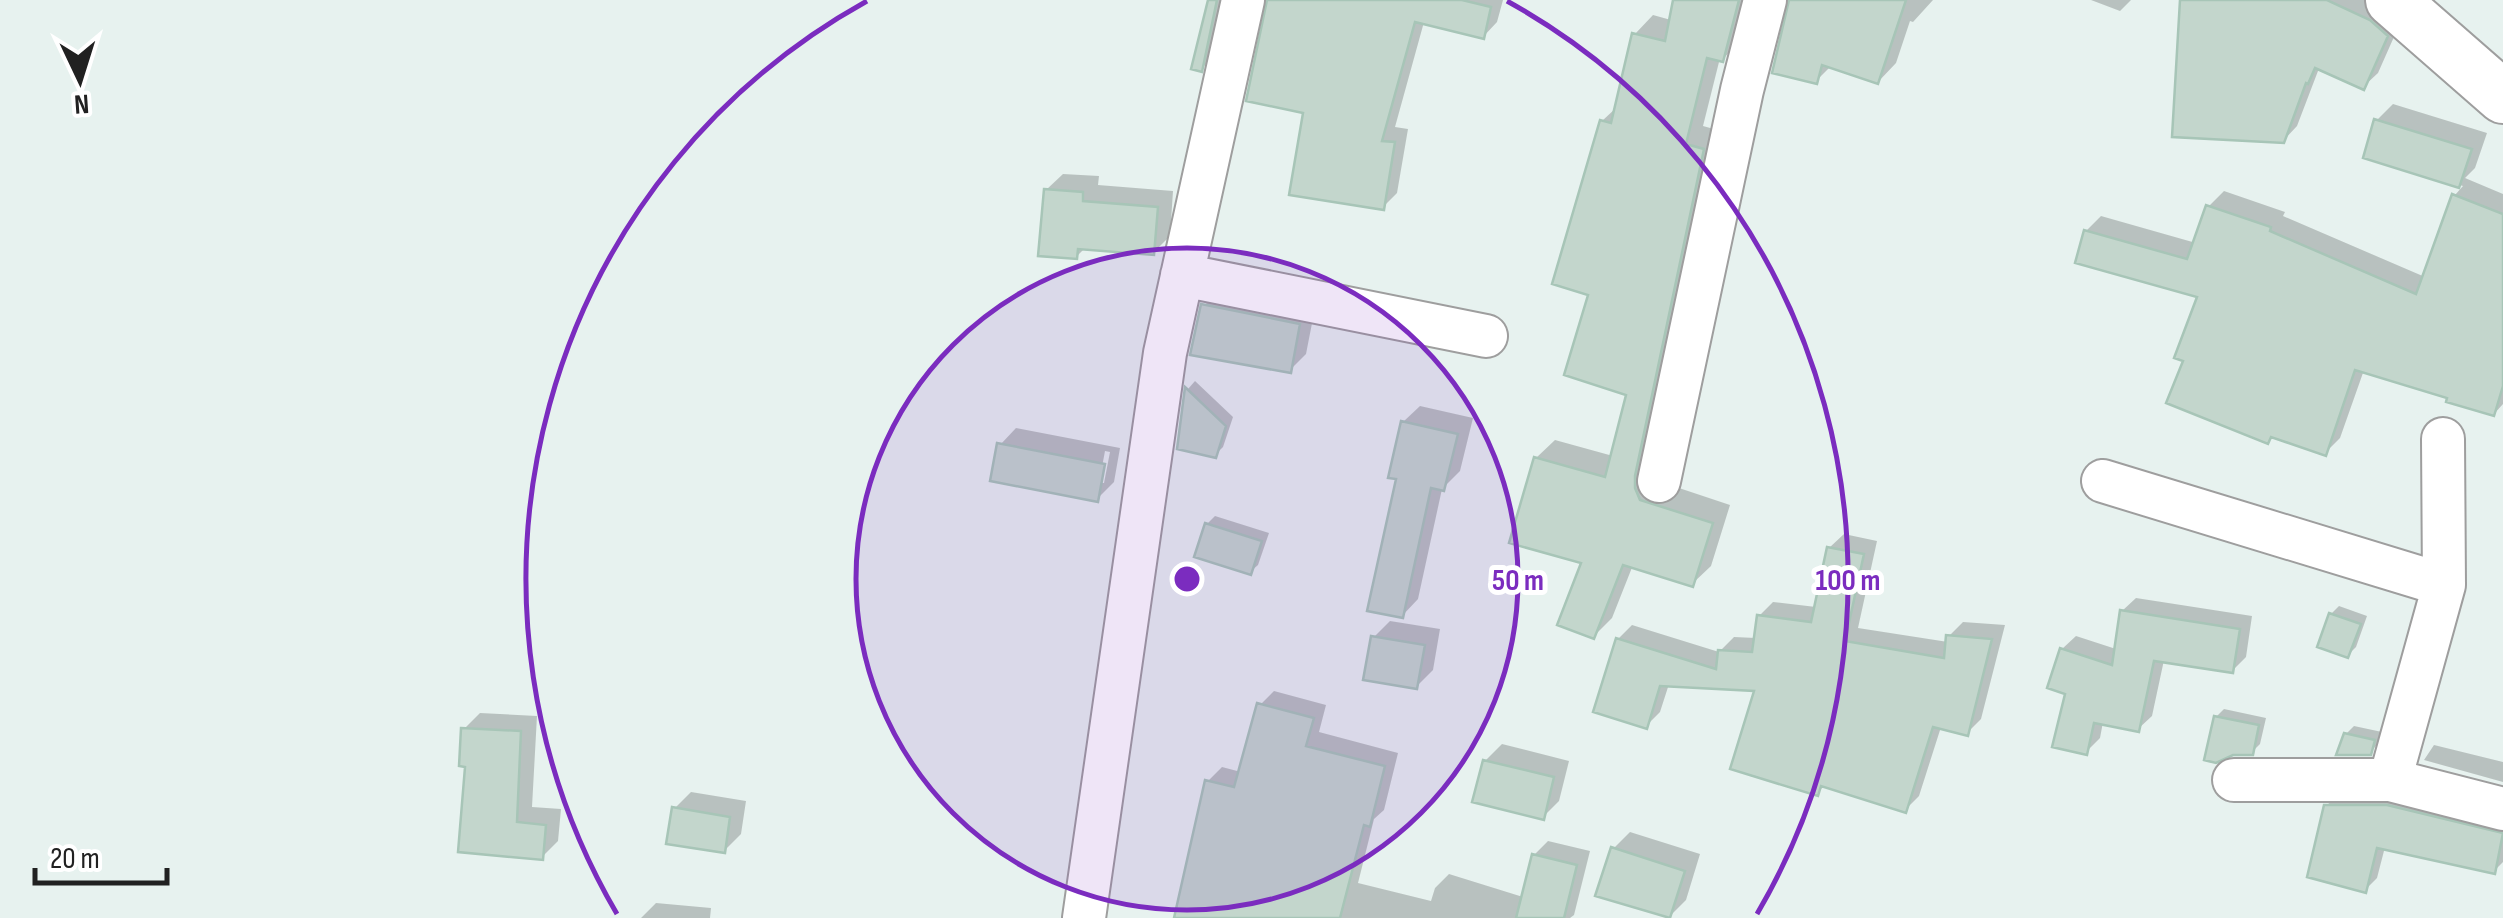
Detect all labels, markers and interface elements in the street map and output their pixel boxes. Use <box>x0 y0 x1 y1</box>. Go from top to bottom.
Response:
north arrow <box>30 30 130 130</box>
text: N <box>73 86 90 120</box>
centre of rings <box>1169 561 1205 597</box>
text: 50 m <box>1492 563 1544 599</box>
text: 100 m <box>1816 563 1880 599</box>
scale bar <box>35 823 168 885</box>
text: 20 m <box>50 841 100 877</box>

